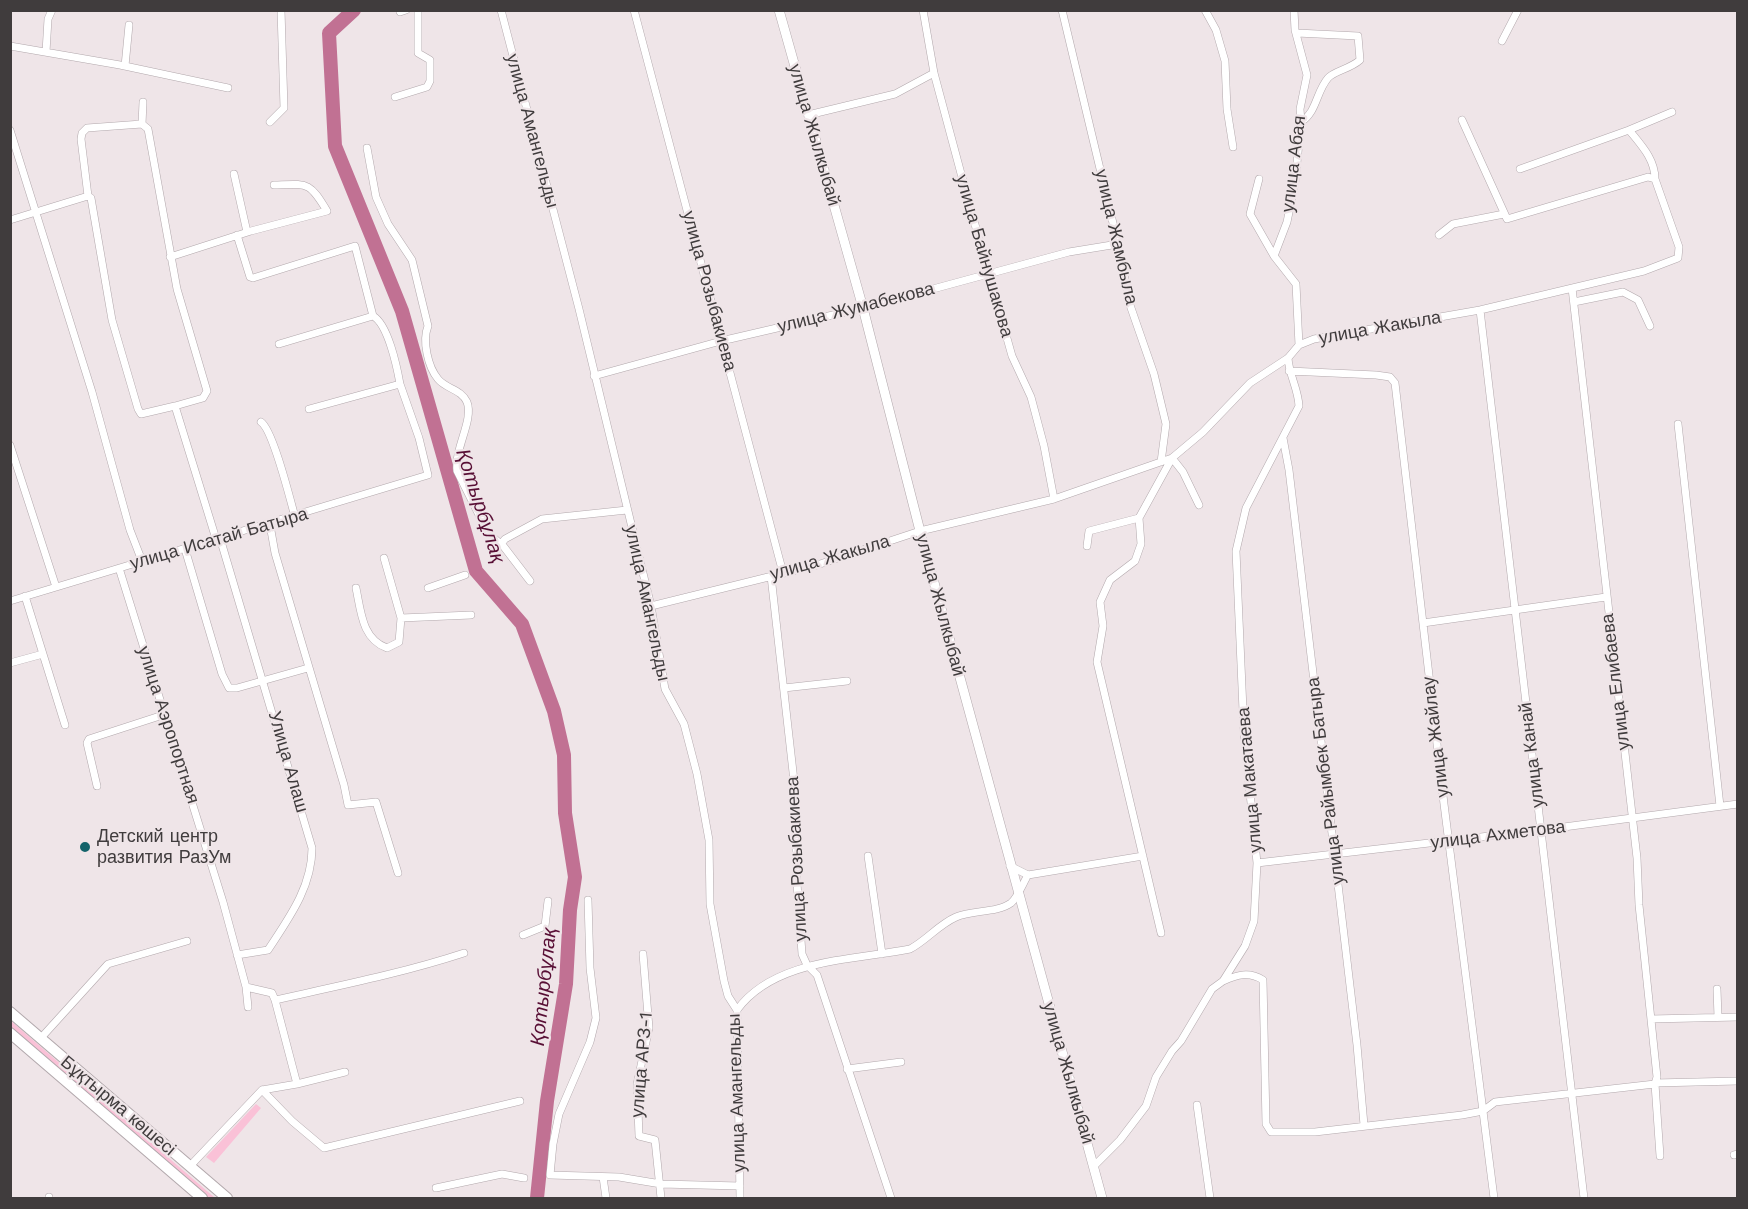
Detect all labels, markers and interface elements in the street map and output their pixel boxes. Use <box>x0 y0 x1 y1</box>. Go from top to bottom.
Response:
street label: улица Амангельды <box>501 51 563 211</box>
street label: улица Жылкыбай <box>783 62 845 208</box>
street label: улица Абая <box>1277 114 1311 214</box>
street label: улица Жамбыла <box>1090 167 1142 307</box>
street label: улица Байнушакова <box>950 172 1018 340</box>
street label: улица Розыбакиева <box>677 208 741 374</box>
street label: улица Жумабекова <box>775 278 937 338</box>
street label: улица Жакыла <box>1317 307 1443 349</box>
water label: Қотырбұлақ <box>450 446 510 566</box>
street label: улица Исатай Батыра <box>128 503 310 575</box>
street label: улица Амангельды <box>620 523 674 683</box>
street label: улица Жакыла <box>768 531 892 585</box>
street label: улица Жылкыбай <box>911 531 969 679</box>
street label: улица Елибаева <box>1597 612 1635 752</box>
street label: улица Аэропортная <box>132 643 204 807</box>
street label: улица Жайлау <box>1418 675 1454 799</box>
street label: улица Райымбек Батыра <box>1303 676 1349 886</box>
street label: улица Канай <box>1515 701 1549 809</box>
street label: улица Макатаева <box>1233 706 1267 854</box>
street label: Улица Алаш <box>263 709 313 815</box>
street label: улица Розыбакиева <box>782 776 812 942</box>
street label: улица Ахметова <box>1429 816 1567 854</box>
place label: Детский центр развития РазУм <box>97 826 231 868</box>
marker: Детский центр развития РазУм <box>78 840 92 854</box>
water label: Қотырбұлақ <box>526 927 562 1047</box>
street label: улица Жылкыбай <box>1037 1000 1099 1146</box>
street label: улица АРЗ-1 <box>627 1011 657 1119</box>
street label: улица Амангельды <box>723 1013 751 1173</box>
street label: Бұқтырма көшесі <box>56 1052 180 1160</box>

